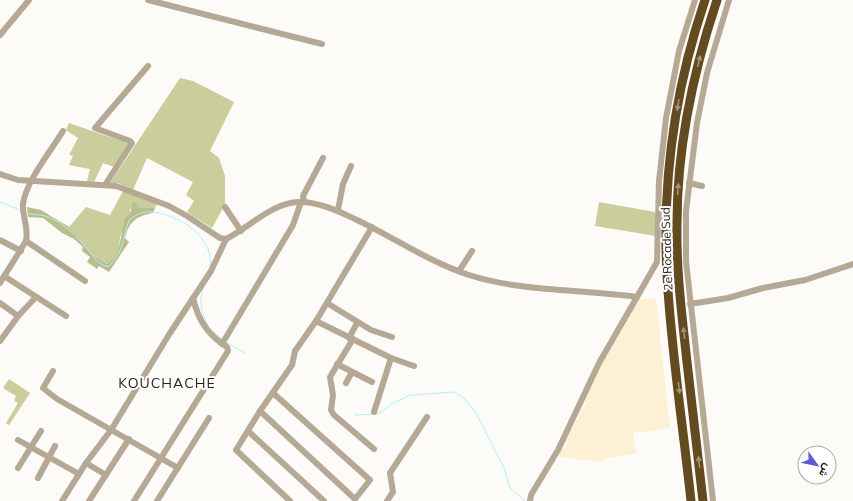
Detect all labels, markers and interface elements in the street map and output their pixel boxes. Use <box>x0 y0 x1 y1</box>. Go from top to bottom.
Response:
one-way arrow <box>696 55 702 67</box>
one-way arrow <box>675 99 681 112</box>
one-way arrow <box>675 183 682 195</box>
street label: 2e Rocade Sud <box>658 207 675 291</box>
one-way arrow <box>680 327 687 339</box>
district label: KOUCHACHE <box>118 374 216 392</box>
one-way arrow <box>675 382 682 394</box>
north arrow <box>797 445 837 485</box>
one-way arrow <box>695 456 702 468</box>
text: ش <box>816 461 835 480</box>

